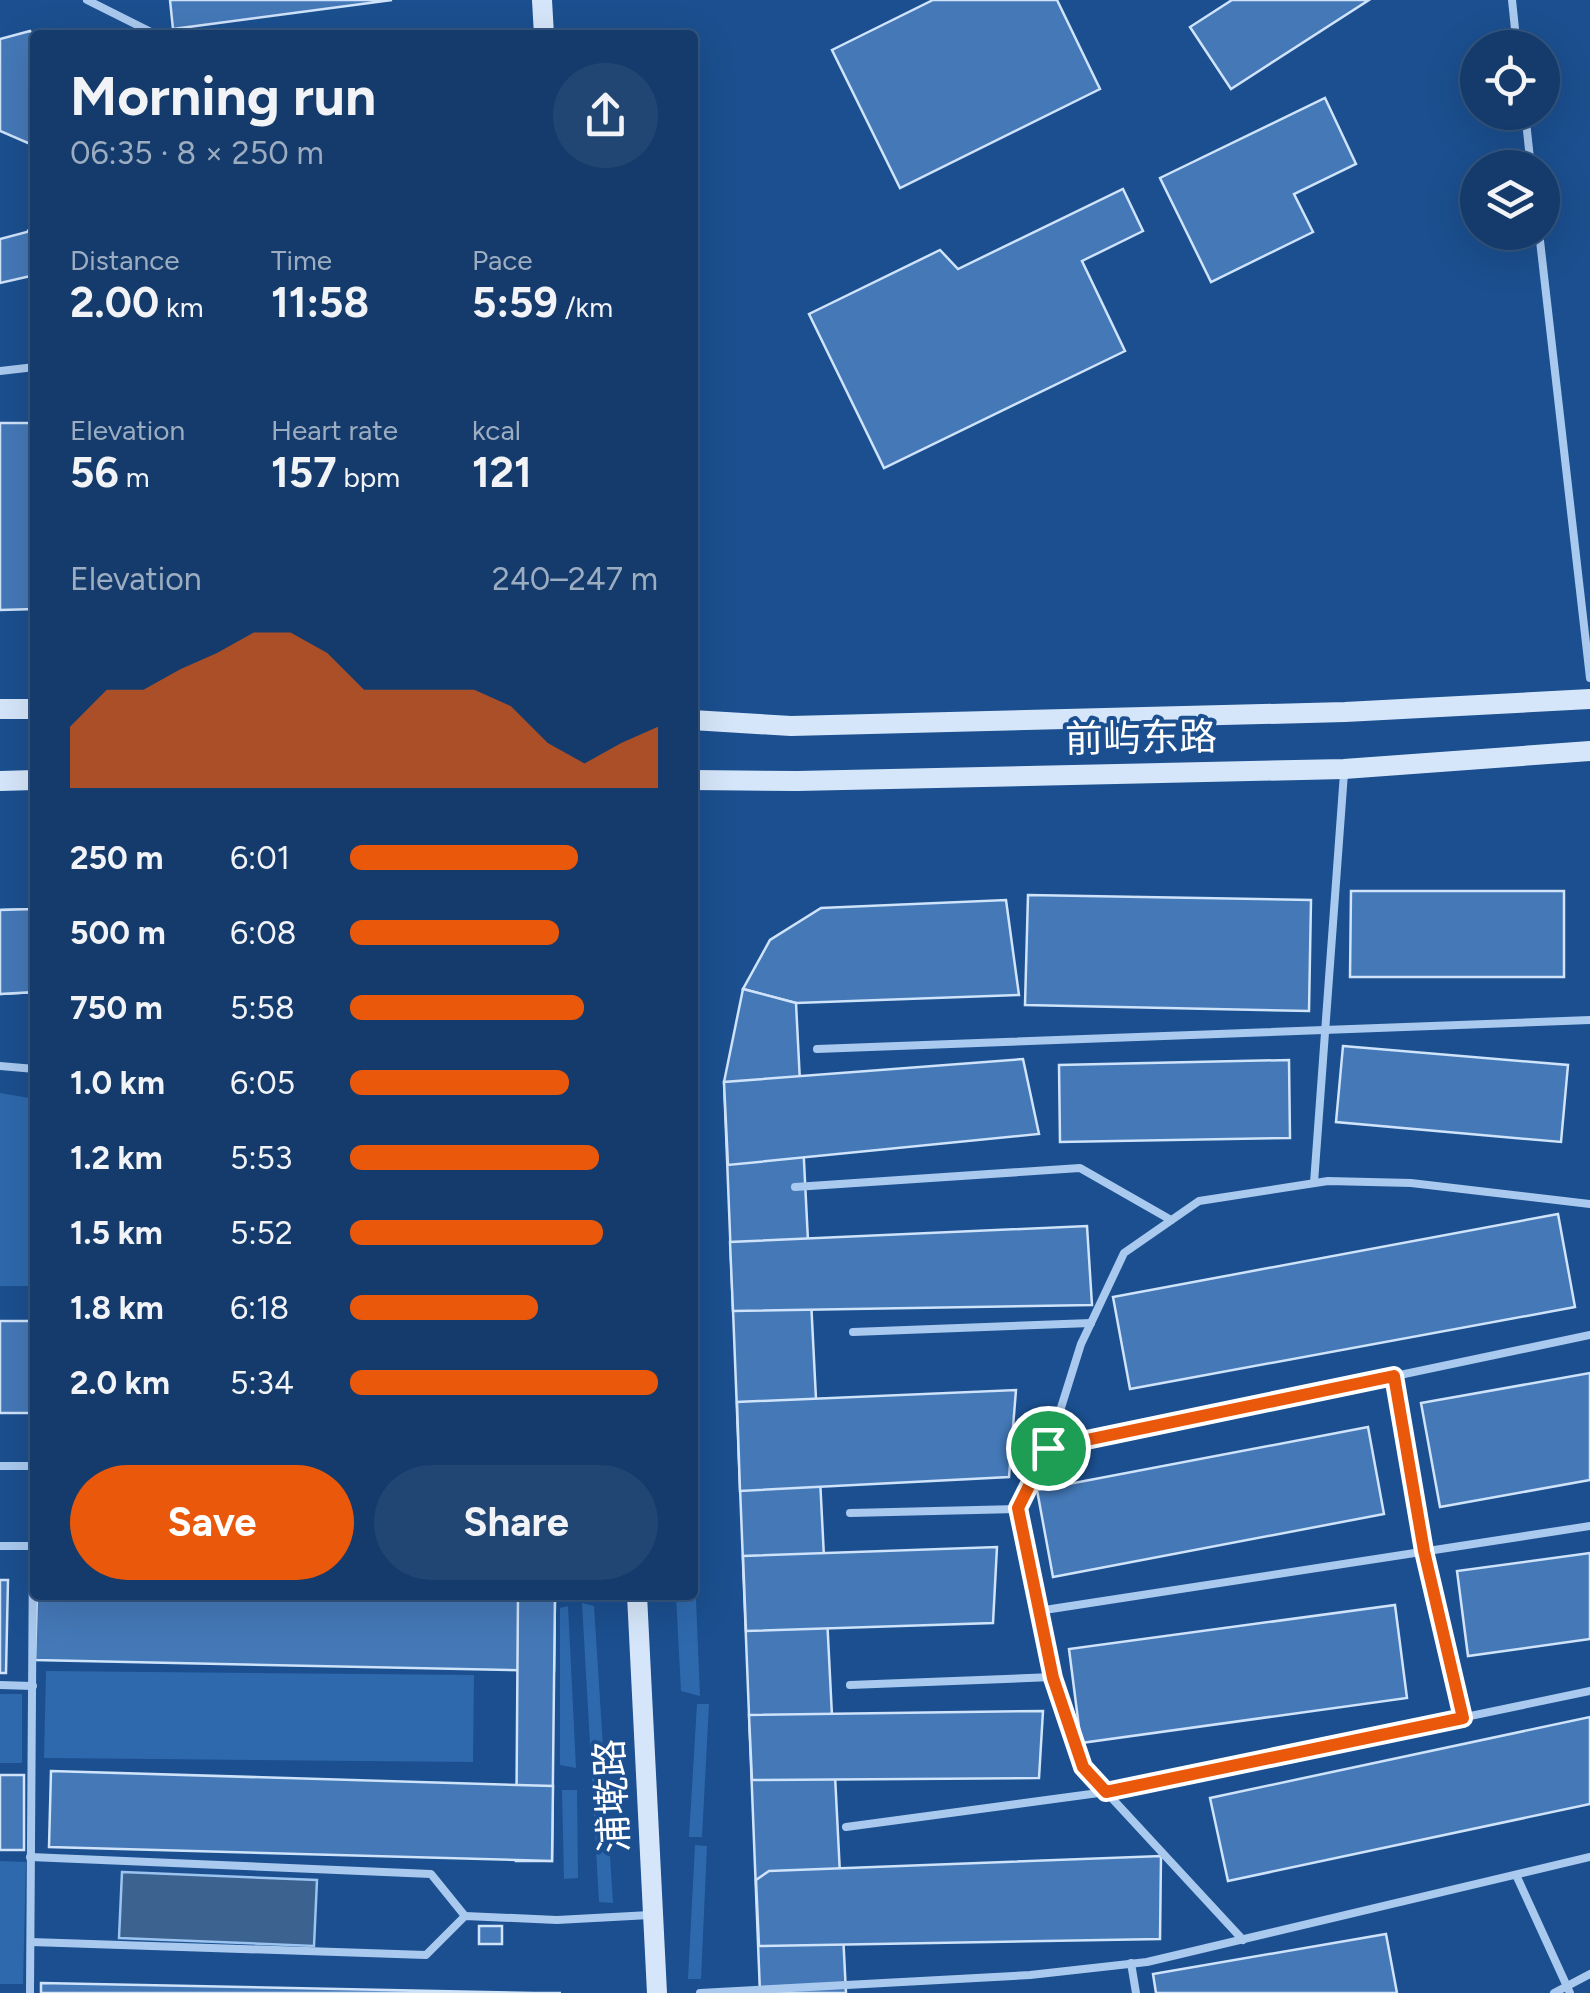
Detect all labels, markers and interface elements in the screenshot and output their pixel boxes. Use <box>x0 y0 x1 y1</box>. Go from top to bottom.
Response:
map controls <box>1460 30 1560 250</box>
button: locate <box>1460 30 1560 130</box>
text: Morning run <box>70 63 376 129</box>
button: share <box>553 63 658 168</box>
text: 06:35 · 8 × 250 m <box>70 134 324 172</box>
button: layers <box>1460 150 1560 250</box>
text: Distance <box>70 243 180 277</box>
text: Time <box>271 243 332 277</box>
text: Pace <box>472 243 533 277</box>
text: 2.00 <box>70 277 159 328</box>
text: 11:58 <box>271 277 369 328</box>
text: 5:59 <box>472 277 558 328</box>
text: km <box>159 290 204 324</box>
text: /km <box>558 290 613 324</box>
text: Elevation <box>70 413 185 447</box>
text: Heart rate <box>271 413 398 447</box>
text: kcal <box>472 413 521 447</box>
text: 56 <box>70 447 119 498</box>
text: 157 <box>271 447 336 498</box>
text: 121 <box>472 447 532 498</box>
text: m <box>119 460 150 494</box>
text: bpm <box>336 460 400 494</box>
text: Elevation <box>70 560 202 598</box>
text: 240–247 m <box>492 560 658 598</box>
street label: 前屿东路 <box>1065 714 1217 762</box>
text: 250 m <box>70 839 163 877</box>
text: 6:01 <box>230 839 290 877</box>
text: 500 m <box>70 914 166 952</box>
text: 6:08 <box>230 914 296 952</box>
text: 750 m <box>70 989 163 1027</box>
text: 5:58 <box>230 989 295 1027</box>
text: 1.0 km <box>70 1064 165 1102</box>
text: 6:05 <box>230 1064 295 1102</box>
text: 1.2 km <box>70 1139 163 1177</box>
text: 5:53 <box>230 1139 292 1177</box>
text: 1.5 km <box>70 1214 163 1252</box>
text: 5:52 <box>230 1214 293 1252</box>
text: 1.8 km <box>70 1289 164 1327</box>
text: 6:18 <box>230 1289 289 1327</box>
text: 2.0 km <box>70 1364 170 1402</box>
text: 5:34 <box>230 1364 294 1402</box>
pin <box>1006 1406 1091 1491</box>
icon: arrive <box>1021 1421 1076 1476</box>
button: Save <box>70 1465 354 1580</box>
button: Share <box>374 1465 658 1580</box>
street label: 浦墘路 <box>586 1738 638 1854</box>

